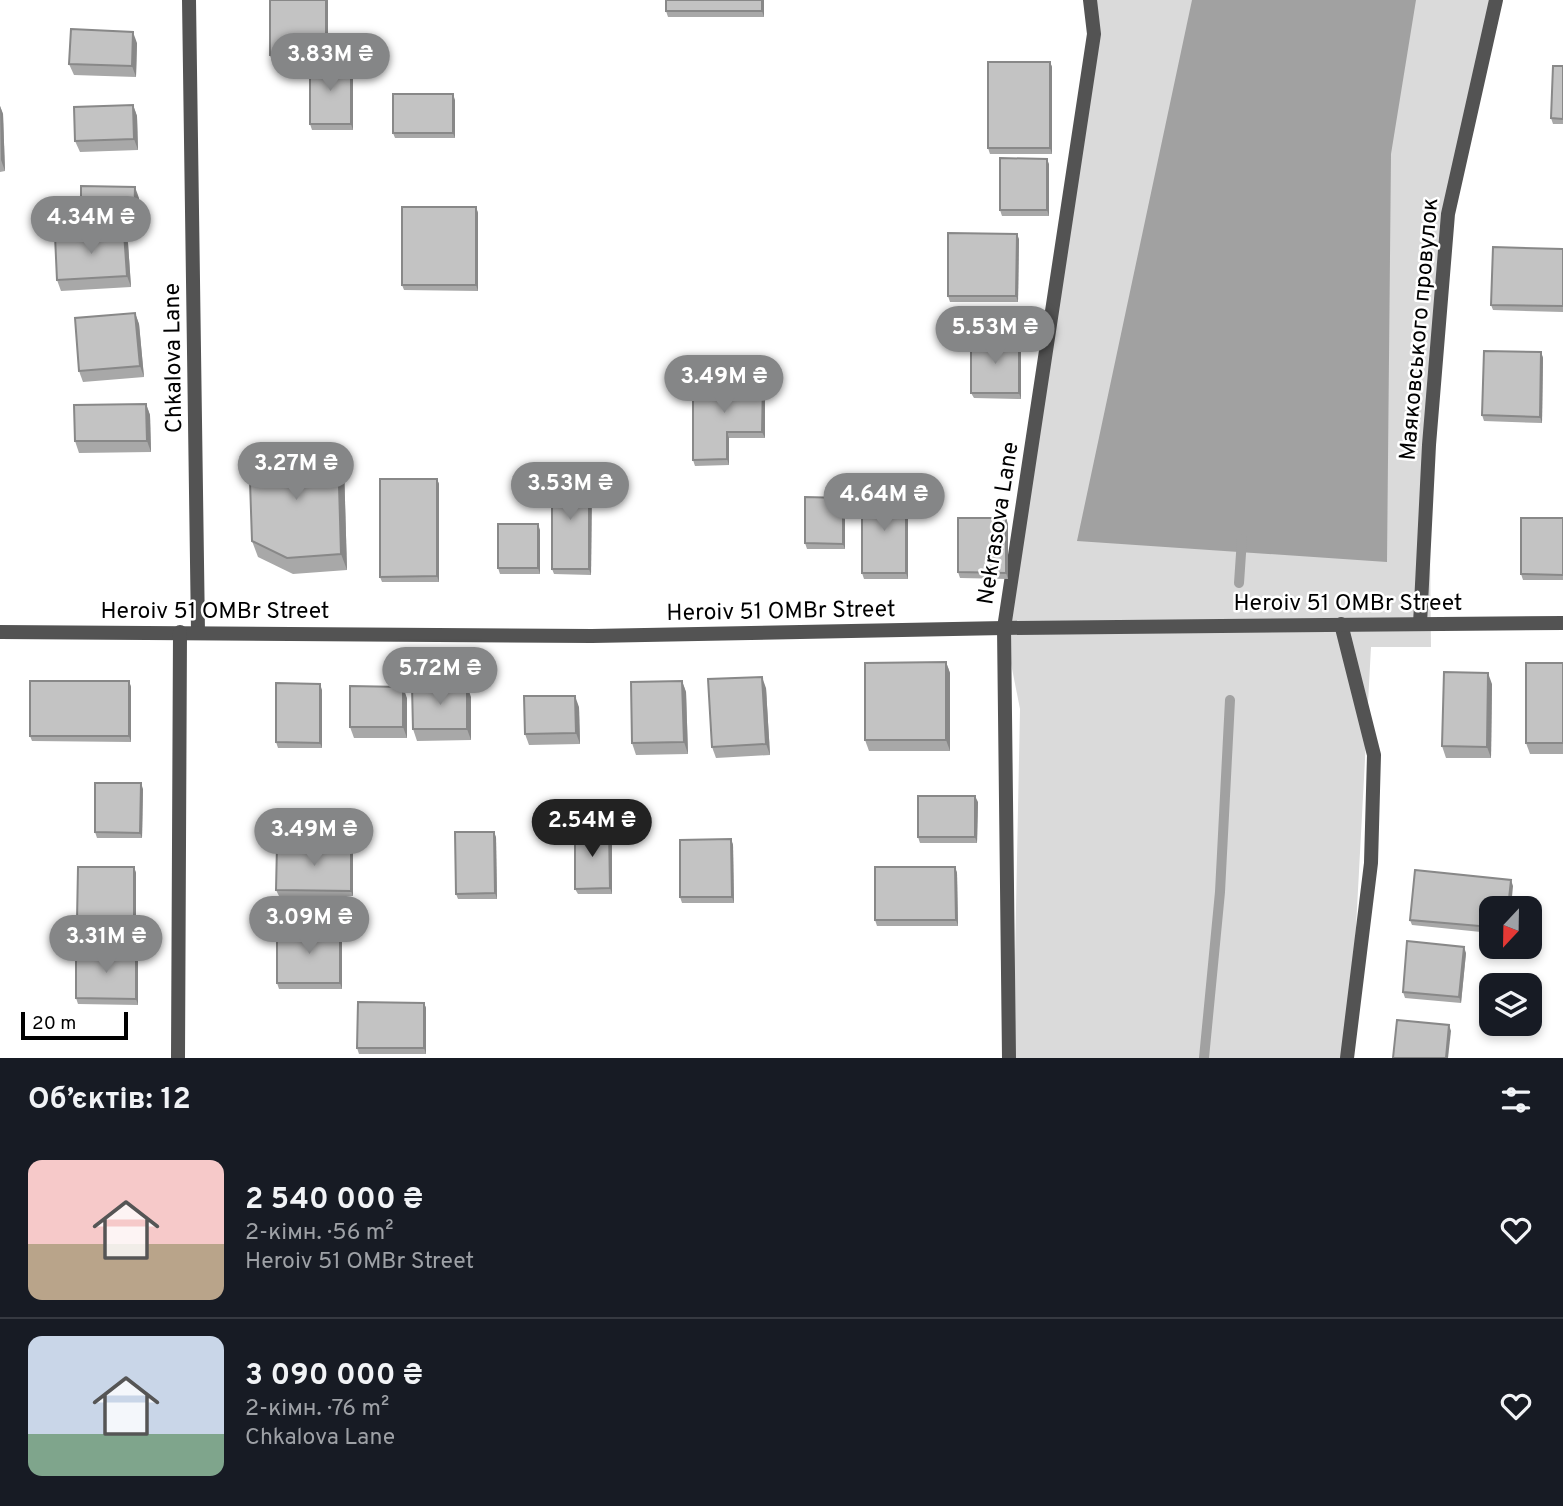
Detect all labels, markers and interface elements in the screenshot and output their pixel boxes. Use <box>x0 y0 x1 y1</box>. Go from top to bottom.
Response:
pin: 3.83M ₴ <box>265 34 395 93</box>
text: 3.83M ₴ <box>287 41 373 70</box>
pin: 4.34M ₴ <box>26 196 156 256</box>
street label: Маяковського провулок <box>1395 197 1446 462</box>
text: 4.34M ₴ <box>47 204 135 233</box>
street label: Chkalova Lane <box>159 283 190 433</box>
pin: 5.53M ₴ <box>930 306 1060 366</box>
text: 5.53M ₴ <box>952 314 1038 343</box>
pin: 3.49M ₴ <box>659 356 789 415</box>
text: 3.49M ₴ <box>680 363 768 392</box>
street label: Nekrasova Lane <box>972 440 1027 607</box>
pin: 3.27M ₴ <box>231 442 361 502</box>
text: 3.27M ₴ <box>254 450 338 479</box>
pin: 3.53M ₴ <box>505 462 635 522</box>
text: 3.53M ₴ <box>527 470 613 499</box>
pin: 4.64M ₴ <box>819 474 949 533</box>
text: 4.64M ₴ <box>840 481 928 510</box>
street label: Heroiv 51 OMBr Street <box>1233 590 1463 619</box>
street label: Heroiv 51 OMBr Street <box>666 596 896 629</box>
street label: Heroiv 51 OMBr Street <box>100 598 330 627</box>
pin: 5.72M ₴ <box>375 648 505 707</box>
text: 5.72M ₴ <box>398 655 482 684</box>
pin: 2.54M ₴ <box>527 800 657 859</box>
text: 2.54M ₴ <box>548 807 636 836</box>
pin: 3.49M ₴ <box>249 808 379 868</box>
text: 3.49M ₴ <box>270 816 358 845</box>
north arrow <box>1479 896 1542 959</box>
map controls <box>1479 896 1542 1036</box>
pin: 3.09M ₴ <box>244 897 374 956</box>
text: 3.09M ₴ <box>265 904 353 933</box>
pin: 3.31M ₴ <box>41 916 171 975</box>
text: 3.31M ₴ <box>65 923 147 952</box>
button: layers <box>1479 973 1542 1036</box>
scale bar <box>21 1009 128 1041</box>
text: 20 m <box>32 1012 76 1036</box>
icon: filters <box>1497 1081 1535 1119</box>
text: Об’єктів: 12 <box>28 1082 191 1119</box>
text: 2 540 000 ₴ <box>245 1182 423 1219</box>
icon: home <box>84 1188 168 1272</box>
icon: heart <box>1497 1211 1535 1249</box>
text: 2-кімн. · 56 m² <box>245 1219 394 1248</box>
text: Heroiv 51 OMBr Street <box>245 1248 474 1277</box>
text: 3 090 000 ₴ <box>245 1358 423 1395</box>
icon: home <box>84 1364 168 1448</box>
icon: heart <box>1497 1387 1535 1425</box>
text: 2-кімн. · 76 m² <box>245 1395 389 1424</box>
text: Chkalova Lane <box>245 1424 395 1453</box>

